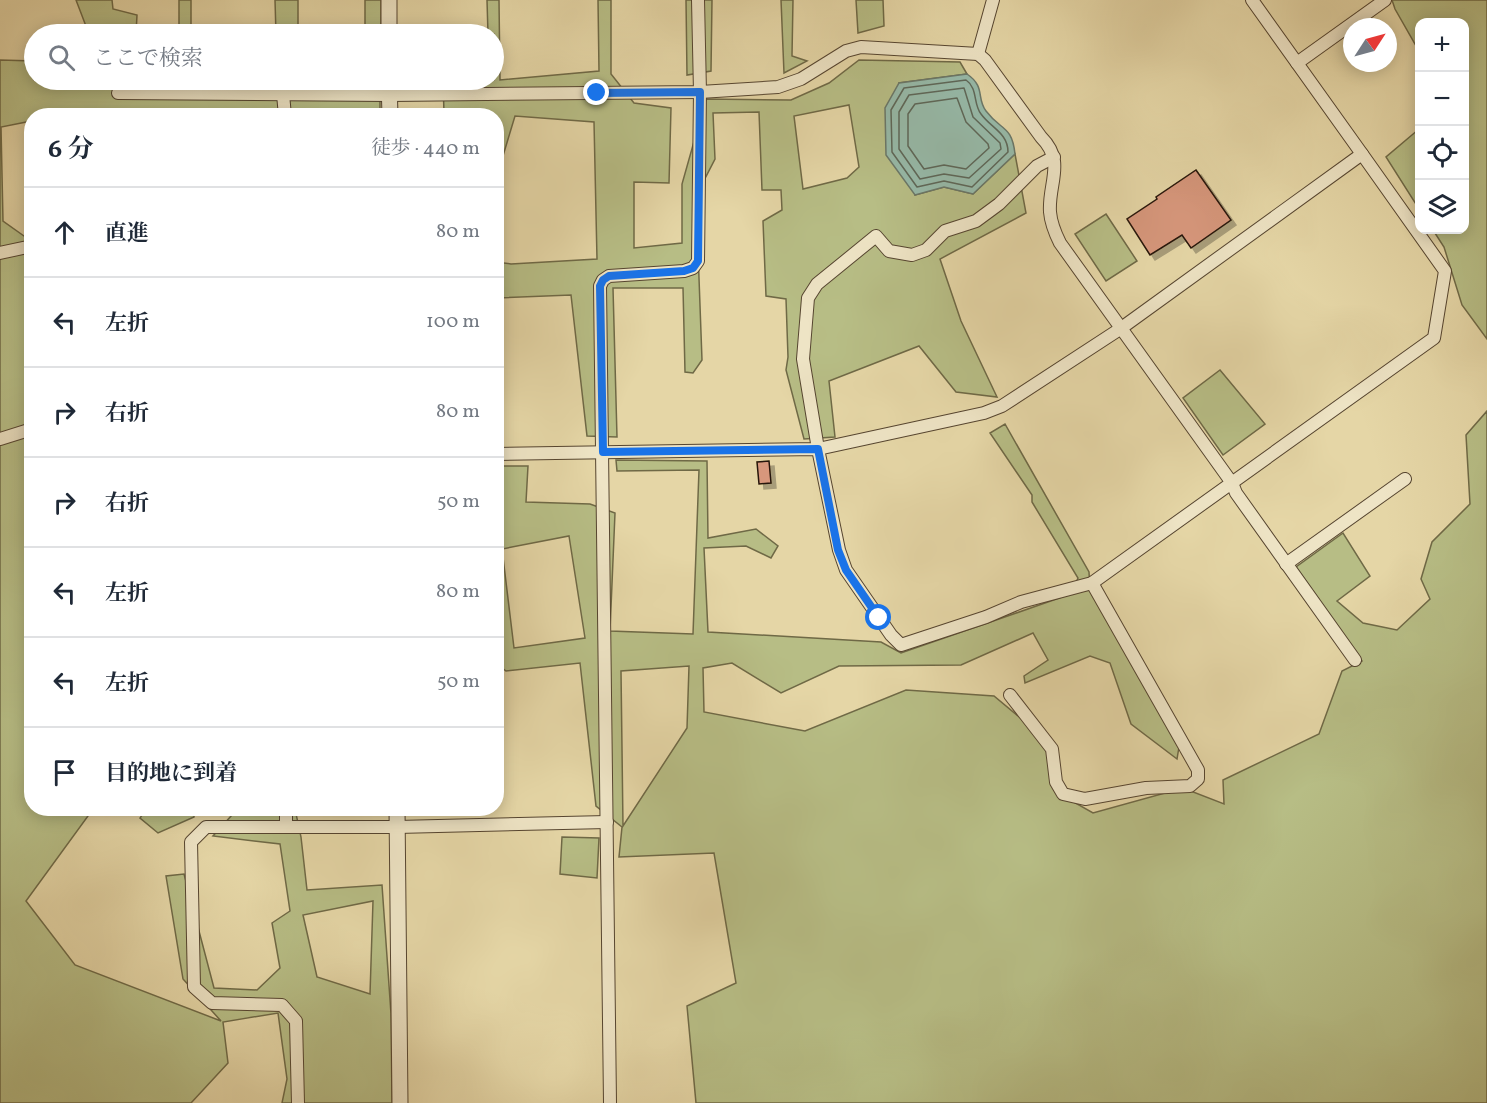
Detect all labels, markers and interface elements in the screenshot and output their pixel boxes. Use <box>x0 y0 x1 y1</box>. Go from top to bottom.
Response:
north arrow <box>1343 18 1397 72</box>
map controls <box>1415 18 1469 234</box>
button: + <box>1415 18 1469 72</box>
search box <box>24 24 504 90</box>
icon: search <box>45 41 78 74</box>
text: ここで検索 <box>93 44 203 75</box>
button: − <box>1415 72 1469 126</box>
route end <box>583 79 609 105</box>
button: locate <box>1415 126 1469 180</box>
text: 6 分 <box>48 132 93 168</box>
text: 徒歩 · 440 m <box>371 135 480 163</box>
button: layers <box>1415 180 1469 234</box>
icon: ahead <box>48 216 81 249</box>
text: 80 m <box>436 218 480 246</box>
text: 直進 <box>105 219 149 250</box>
icon: left <box>48 306 81 339</box>
text: 100 m <box>426 308 480 336</box>
text: 左折 <box>105 309 149 340</box>
icon: right <box>48 396 81 429</box>
text: 80 m <box>436 398 480 426</box>
text: 右折 <box>105 399 149 430</box>
icon: right <box>48 486 81 519</box>
text: 50 m <box>437 488 480 516</box>
text: 右折 <box>105 489 149 520</box>
icon: left <box>48 576 81 609</box>
text: 80 m <box>436 578 480 606</box>
text: 左折 <box>105 579 149 610</box>
route start <box>865 604 891 630</box>
icon: left <box>48 666 81 699</box>
text: 50 m <box>437 668 480 696</box>
text: 左折 <box>105 669 149 700</box>
icon: arrive <box>48 756 81 789</box>
text: 目的地に到着 <box>105 759 237 790</box>

